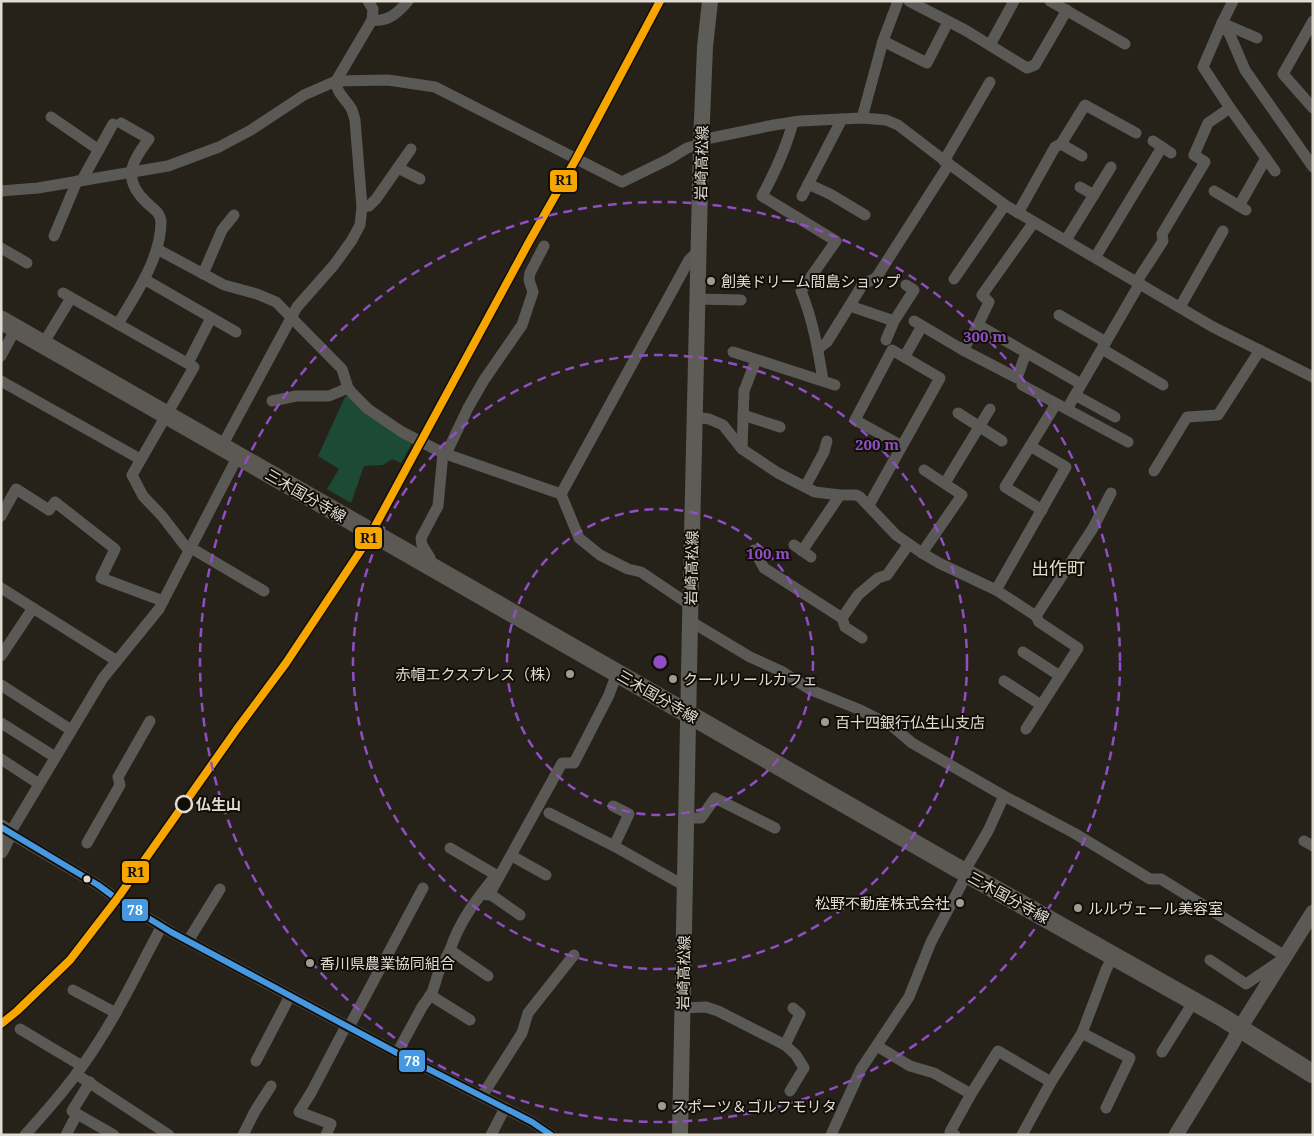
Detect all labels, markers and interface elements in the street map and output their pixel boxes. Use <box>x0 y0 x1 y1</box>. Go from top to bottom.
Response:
street label: 岩崎高松線 <box>690 125 712 201</box>
line badge: R1 <box>549 169 578 193</box>
text: R1 <box>555 170 573 189</box>
place label: 創美ドリーム間島ショップ <box>721 271 901 291</box>
marker: 創美ドリーム間島ショップ <box>705 275 717 287</box>
text: 300 m <box>963 326 1007 346</box>
text: 200 m <box>855 434 899 454</box>
street label: 三木国分寺線 <box>262 464 350 526</box>
line badge: R1 <box>354 526 383 550</box>
text: R1 <box>360 528 378 547</box>
street label: 岩崎高松線 <box>680 530 702 606</box>
text: 100 m <box>746 543 790 563</box>
district label: 出作町 <box>1031 556 1085 580</box>
centre of rings <box>651 653 669 671</box>
place label: 赤帽エクスプレス（株） <box>395 664 560 684</box>
street label: 三木国分寺線 <box>614 665 702 727</box>
marker: 赤帽エクスプレス（株） <box>564 668 576 680</box>
place label: クールリールカフェ <box>683 669 818 689</box>
marker: クールリールカフェ <box>667 673 679 685</box>
place label: 百十四銀行仏生山支店 <box>835 712 985 732</box>
marker: 百十四銀行仏生山支店 <box>819 716 831 728</box>
place label: 仏生山 <box>195 794 241 814</box>
marker: 仏生山 <box>175 795 193 813</box>
line badge: R1 <box>121 860 150 884</box>
text: R1 <box>127 862 145 881</box>
street label: 三木国分寺線 <box>965 866 1053 928</box>
unlabelled marker <box>82 874 92 884</box>
place label: 松野不動産株式会社 <box>815 893 950 913</box>
marker: 松野不動産株式会社 <box>954 897 966 909</box>
line badge: 78 <box>121 898 149 922</box>
place label: ルルヴェール美容室 <box>1088 898 1223 918</box>
text: 78 <box>127 900 143 919</box>
marker: ルルヴェール美容室 <box>1072 902 1084 914</box>
street label: 岩崎高松線 <box>672 935 694 1011</box>
place label: 香川県農業協同組合 <box>320 953 455 973</box>
marker: 香川県農業協同組合 <box>304 957 316 969</box>
line badge: 78 <box>398 1049 426 1073</box>
text: 78 <box>404 1051 420 1070</box>
place label: スポーツ＆ゴルフモリタ <box>672 1096 837 1116</box>
marker: スポーツ＆ゴルフモリタ <box>656 1100 668 1112</box>

